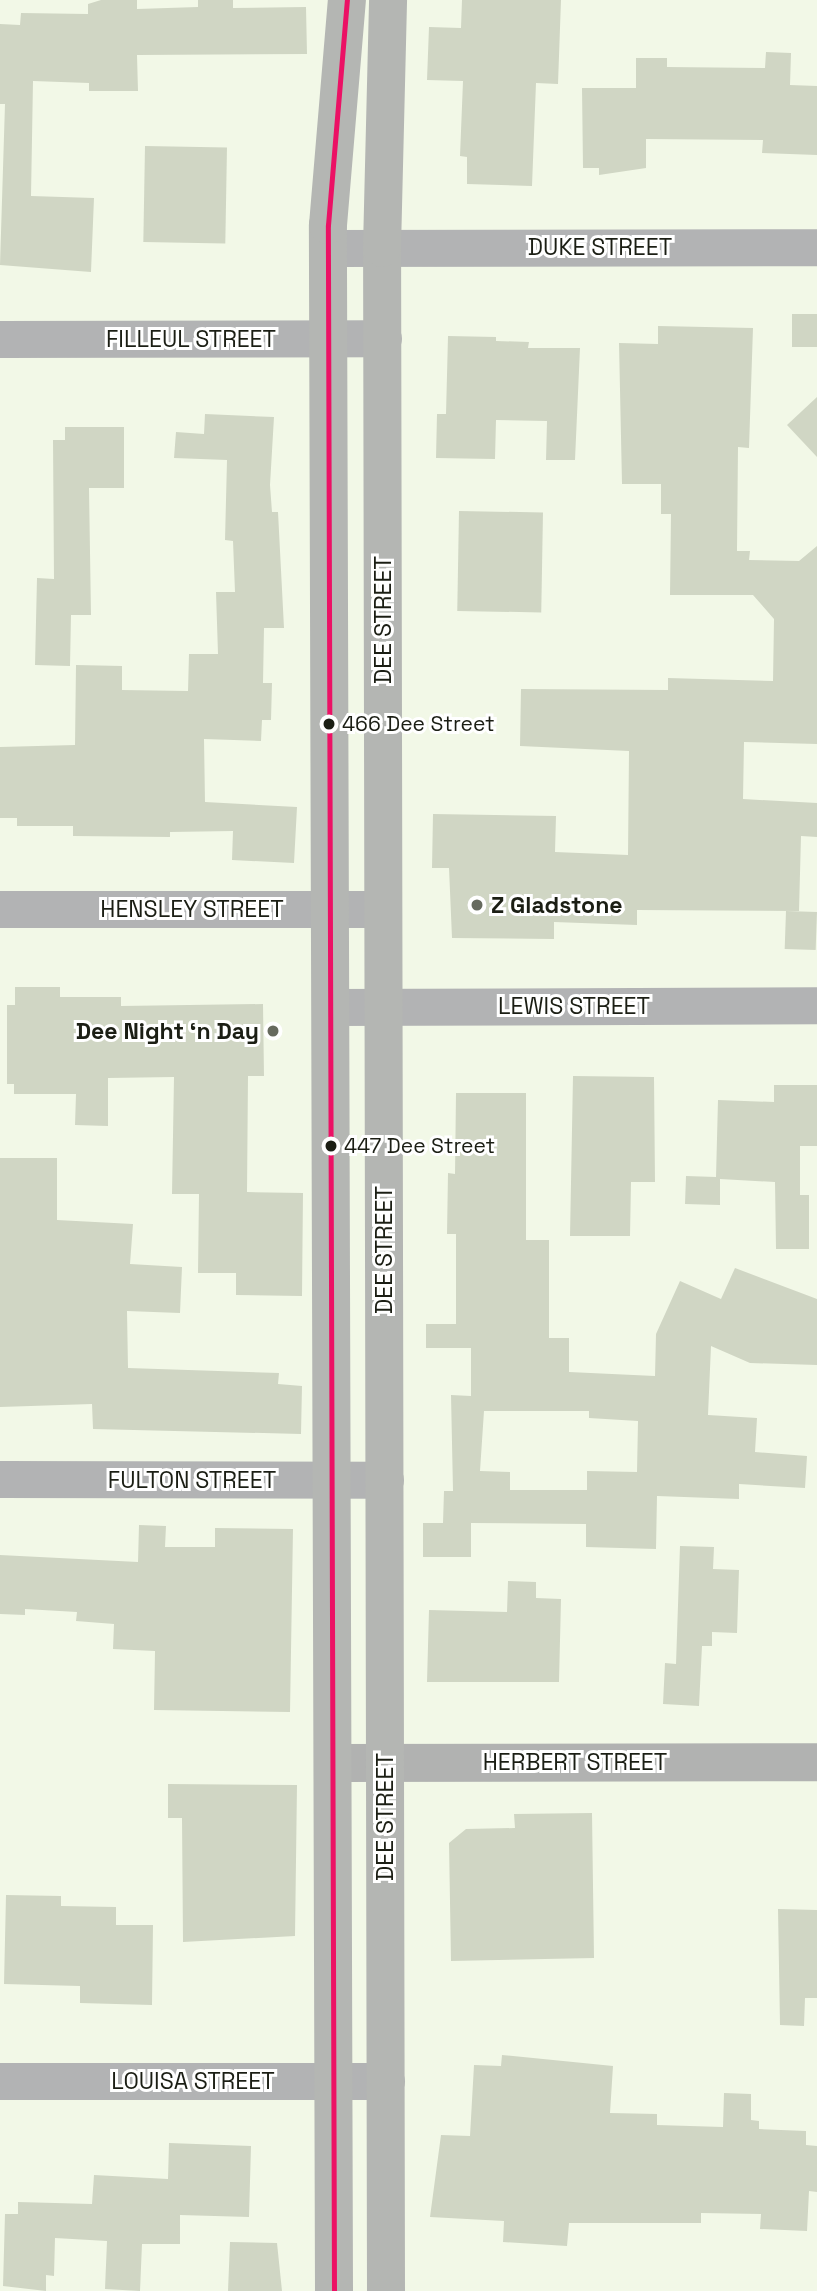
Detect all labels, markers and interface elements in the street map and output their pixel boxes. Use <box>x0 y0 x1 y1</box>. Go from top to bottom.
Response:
street label: DUKE STREET <box>528 233 672 261</box>
street label: FILLEUL STREET <box>106 325 276 353</box>
street label: DEE STREET <box>369 556 397 684</box>
place label: 466 Dee Street <box>342 711 495 737</box>
marker: 466 Dee Street <box>322 717 336 731</box>
place label: Z Gladstone <box>491 891 623 919</box>
street label: HENSLEY STREET <box>100 895 284 923</box>
marker: Z Gladstone <box>469 897 485 913</box>
street label: LEWIS STREET <box>498 992 650 1020</box>
place label: Dee Night ‘n Day <box>76 1017 259 1045</box>
marker: Dee Night ‘n Day <box>265 1023 281 1039</box>
place label: 447 Dee Street <box>344 1133 495 1159</box>
marker: 447 Dee Street <box>324 1139 338 1153</box>
street label: DEE STREET <box>370 1186 398 1314</box>
street label: FULTON STREET <box>108 1466 276 1494</box>
street label: HERBERT STREET <box>482 1748 668 1776</box>
street label: DEE STREET <box>371 1753 399 1881</box>
street label: LOUISA STREET <box>111 2067 275 2095</box>

